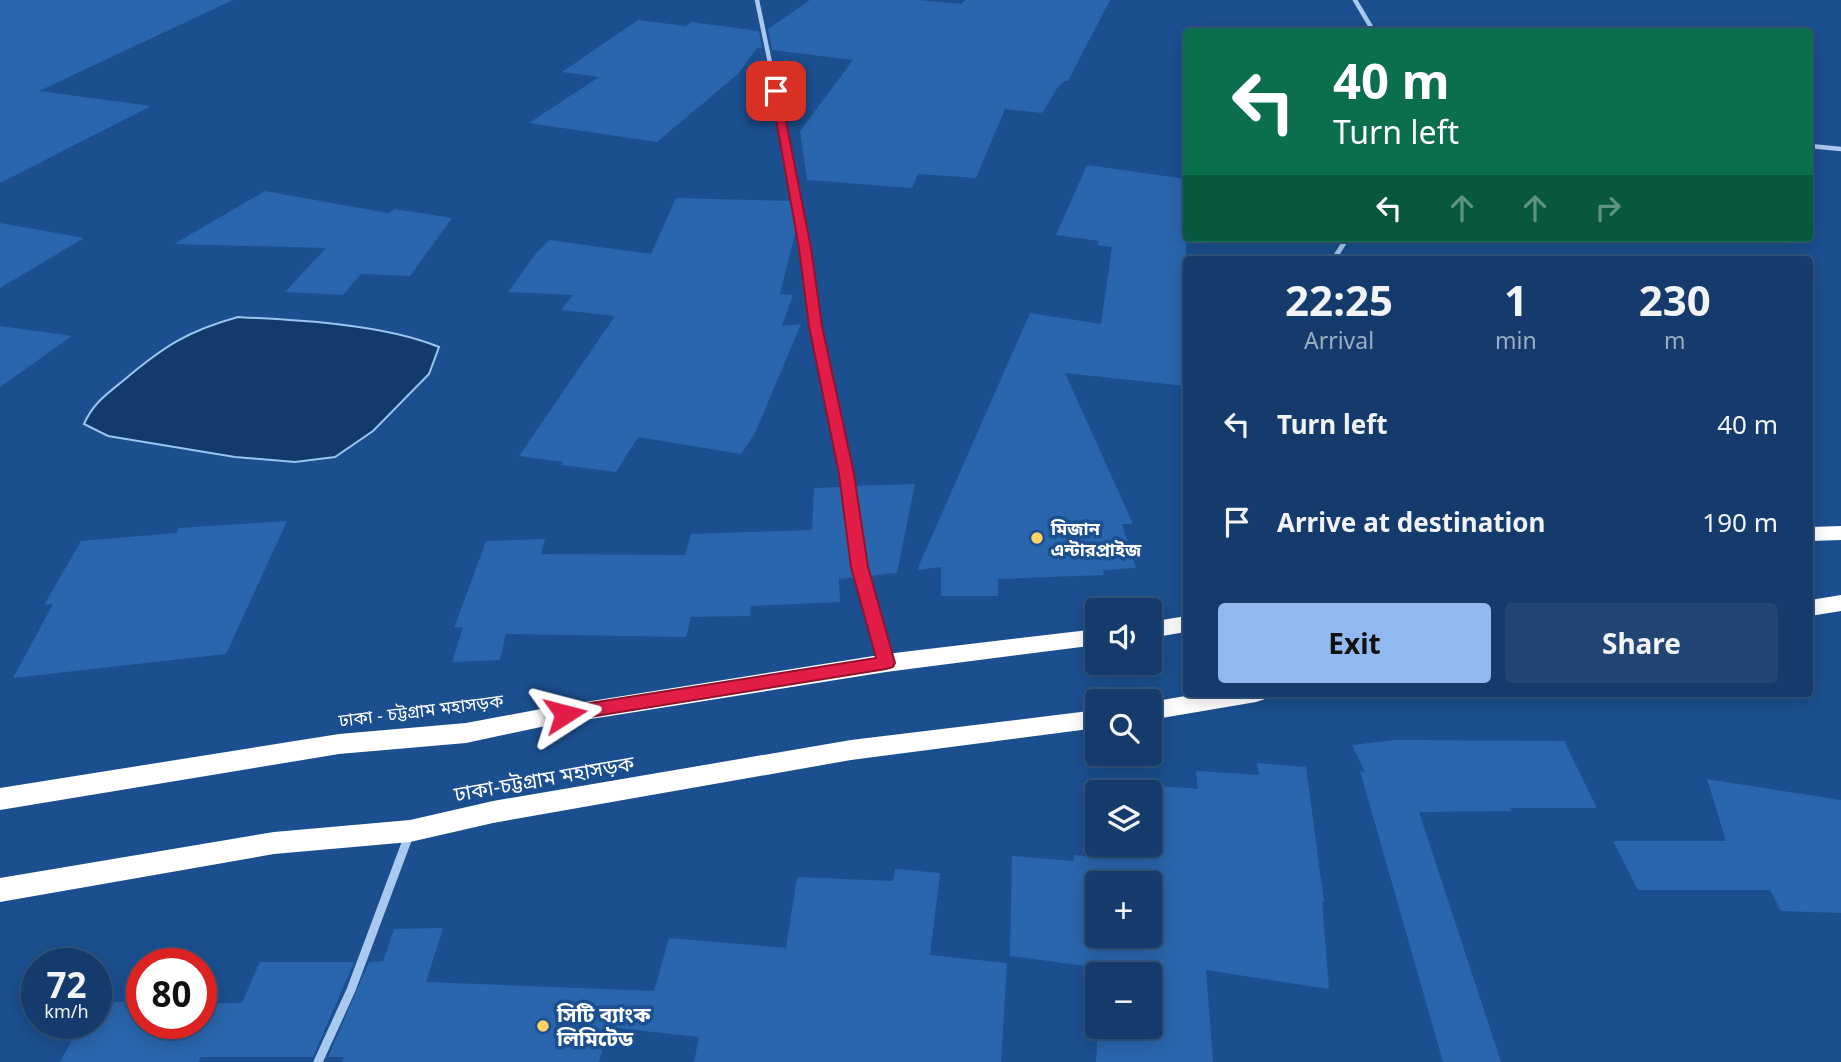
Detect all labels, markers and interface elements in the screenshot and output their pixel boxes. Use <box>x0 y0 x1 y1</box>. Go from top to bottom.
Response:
text: 40 m <box>1333 47 1450 113</box>
icon: left <box>1218 56 1309 147</box>
pin <box>746 61 806 121</box>
icon: arrive <box>757 72 795 110</box>
text: Turn left <box>1333 110 1459 153</box>
icon: left <box>1370 189 1408 227</box>
icon: ahead <box>1443 189 1481 227</box>
icon: ahead <box>1516 189 1554 227</box>
icon: right <box>1589 189 1627 227</box>
text: 22:25 <box>1285 271 1393 328</box>
text: 1 <box>1504 271 1528 328</box>
text: 230 <box>1639 271 1711 328</box>
text: Arrival <box>1304 324 1374 356</box>
text: min <box>1495 324 1537 356</box>
text: m <box>1664 324 1686 356</box>
icon: left <box>1218 405 1256 443</box>
text: Turn left <box>1277 406 1388 442</box>
text: 40 m <box>1717 406 1778 442</box>
icon: arrive <box>1218 503 1256 541</box>
text: Arrive at destination <box>1277 504 1546 540</box>
text: 190 m <box>1702 504 1778 540</box>
place label: মিজান এন্টারপ্রাইজ <box>1050 516 1142 561</box>
marker: মিজান এন্টারপ্রাইজ <box>1029 530 1045 546</box>
map controls <box>1085 598 1162 1039</box>
button: sound <box>1085 598 1162 675</box>
button: Exit <box>1218 603 1491 683</box>
button: Share <box>1505 603 1778 683</box>
position arrow <box>528 677 602 751</box>
street label: ঢাকা - চট্টগ্রাম মহাসড়ক <box>336 688 505 732</box>
button: search <box>1085 689 1162 766</box>
street label: ঢাকা-চট্টগ্রাম মহাসড়ক <box>451 748 637 808</box>
button: layers <box>1085 780 1162 857</box>
button: + <box>1085 871 1162 948</box>
speed limit sign: 80 <box>126 948 217 1039</box>
text: 72 <box>46 961 87 1008</box>
button: − <box>1085 962 1162 1039</box>
text: km/h <box>44 999 89 1023</box>
place label: সিটি ব্যাংক লিমিটেড <box>556 1000 652 1052</box>
marker: সিটি ব্যাংক লিমিটেড <box>535 1018 551 1034</box>

